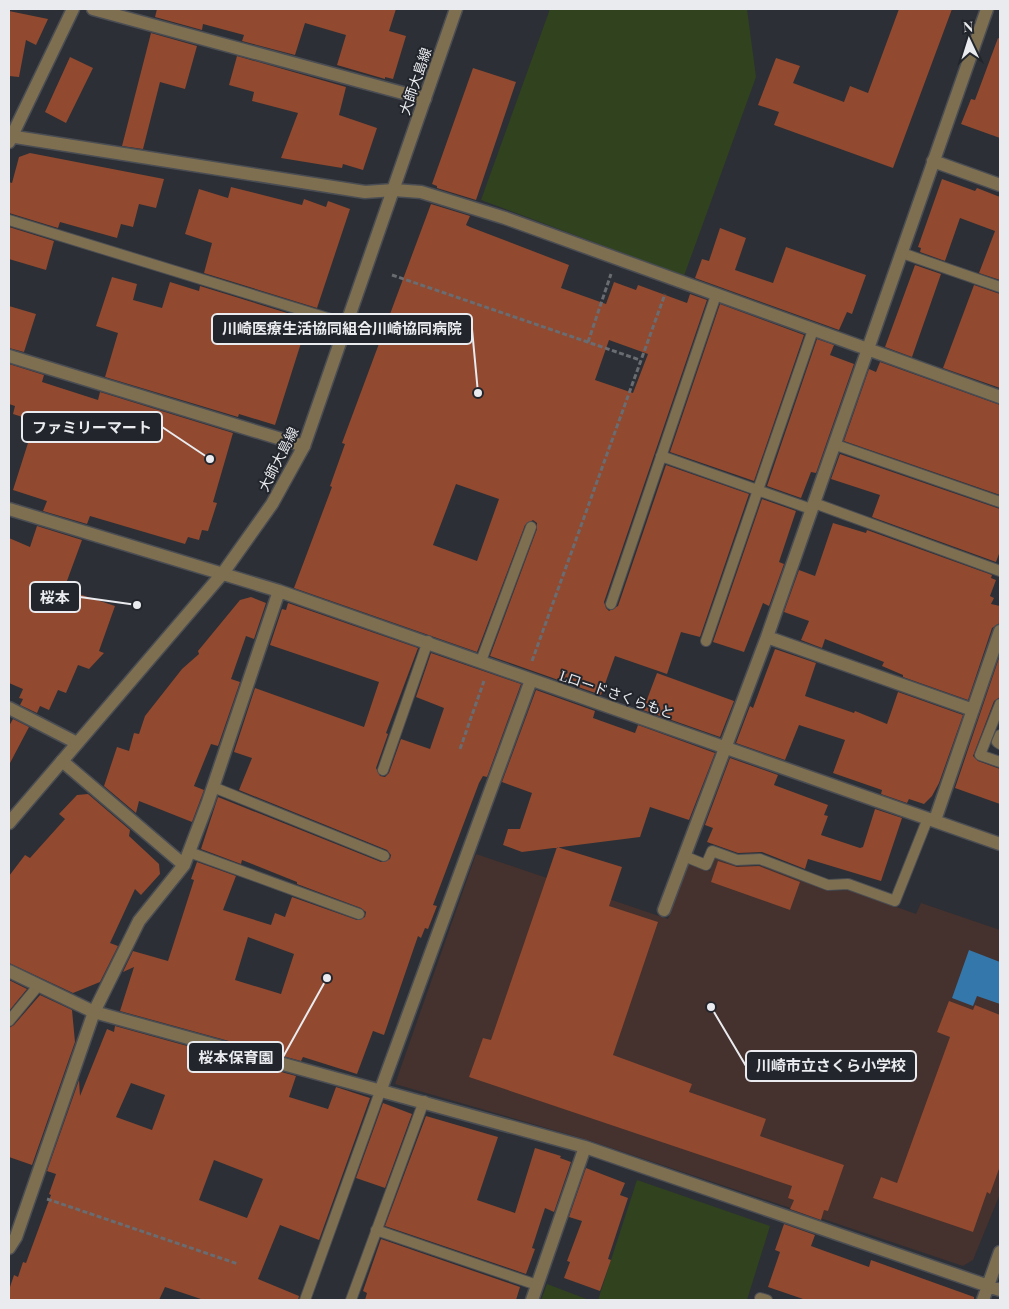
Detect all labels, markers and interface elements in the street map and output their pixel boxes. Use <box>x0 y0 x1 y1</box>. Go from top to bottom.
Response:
north arrow <box>944 15 994 65</box>
text: N <box>962 17 974 36</box>
street label: 大師大島線 <box>395 45 435 117</box>
callout: 川崎医療生活協同組合川崎協同病院 <box>212 314 472 344</box>
text: 川崎医療生活協同組合川崎協同病院 <box>222 318 462 338</box>
callout: ファミリーマート <box>22 412 162 442</box>
text: ファミリーマート <box>32 417 152 437</box>
street label: 大師大島線 <box>254 424 302 494</box>
callout: 桜本 <box>30 582 80 612</box>
text: 桜本 <box>40 587 70 607</box>
street label: Lロードさくらもと <box>557 665 677 723</box>
callout: 桜本保育園 <box>188 1042 283 1072</box>
text: 桜本保育園 <box>198 1047 274 1067</box>
callout: 川崎市立さくら小学校 <box>746 1051 916 1081</box>
text: 川崎市立さくら小学校 <box>756 1055 906 1075</box>

